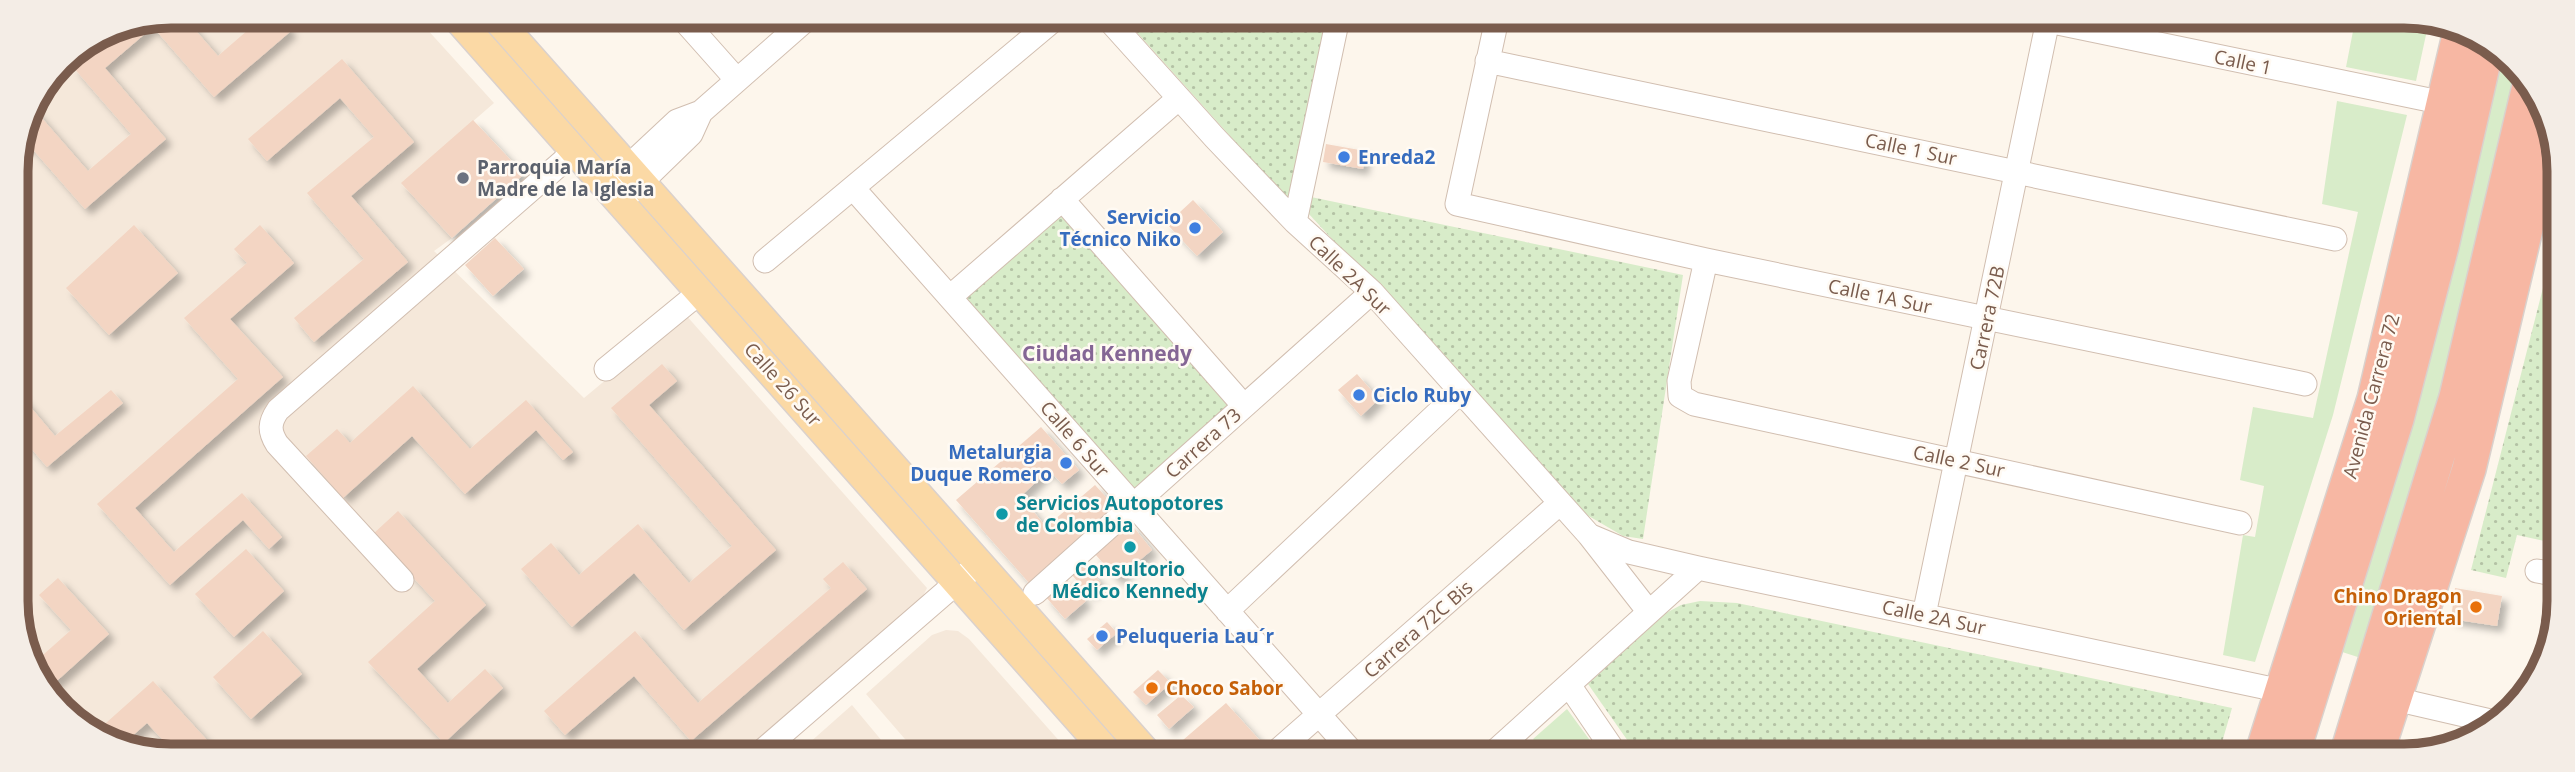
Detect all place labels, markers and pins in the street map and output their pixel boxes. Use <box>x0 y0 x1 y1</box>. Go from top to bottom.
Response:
place label: Enreda2 <box>1358 144 1435 170</box>
marker: Enreda2 <box>1336 149 1352 165</box>
place label: Parroquia María Madre de la Iglesia <box>477 154 654 202</box>
marker: Parroquia María Madre de la Iglesia <box>455 170 471 186</box>
place label: Servicio Técnico Niko <box>1059 204 1181 252</box>
marker: Servicio Técnico Niko <box>1187 220 1203 236</box>
place label: Ciclo Ruby <box>1373 382 1471 408</box>
marker: Ciclo Ruby <box>1351 387 1367 403</box>
place label: Metalurgia Duque Romero <box>910 439 1052 487</box>
marker: Metalurgia Duque Romero <box>1058 455 1074 471</box>
place label: Servicios Autopotores de Colombia <box>1016 490 1223 538</box>
marker: Servicios Autopotores de Colombia <box>994 506 1010 522</box>
marker: Consultorio Médico Kennedy <box>1122 539 1138 555</box>
place label: Consultorio Médico Kennedy <box>1052 556 1208 604</box>
place label: Chino Dragon Oriental <box>2333 583 2462 631</box>
marker: Chino Dragon Oriental <box>2468 599 2484 615</box>
place label: Peluqueria Lau´r <box>1116 623 1275 649</box>
marker: Peluqueria Lau´r <box>1094 628 1110 644</box>
place label: Choco Sabor <box>1166 675 1284 701</box>
marker: Choco Sabor <box>1144 680 1160 696</box>

